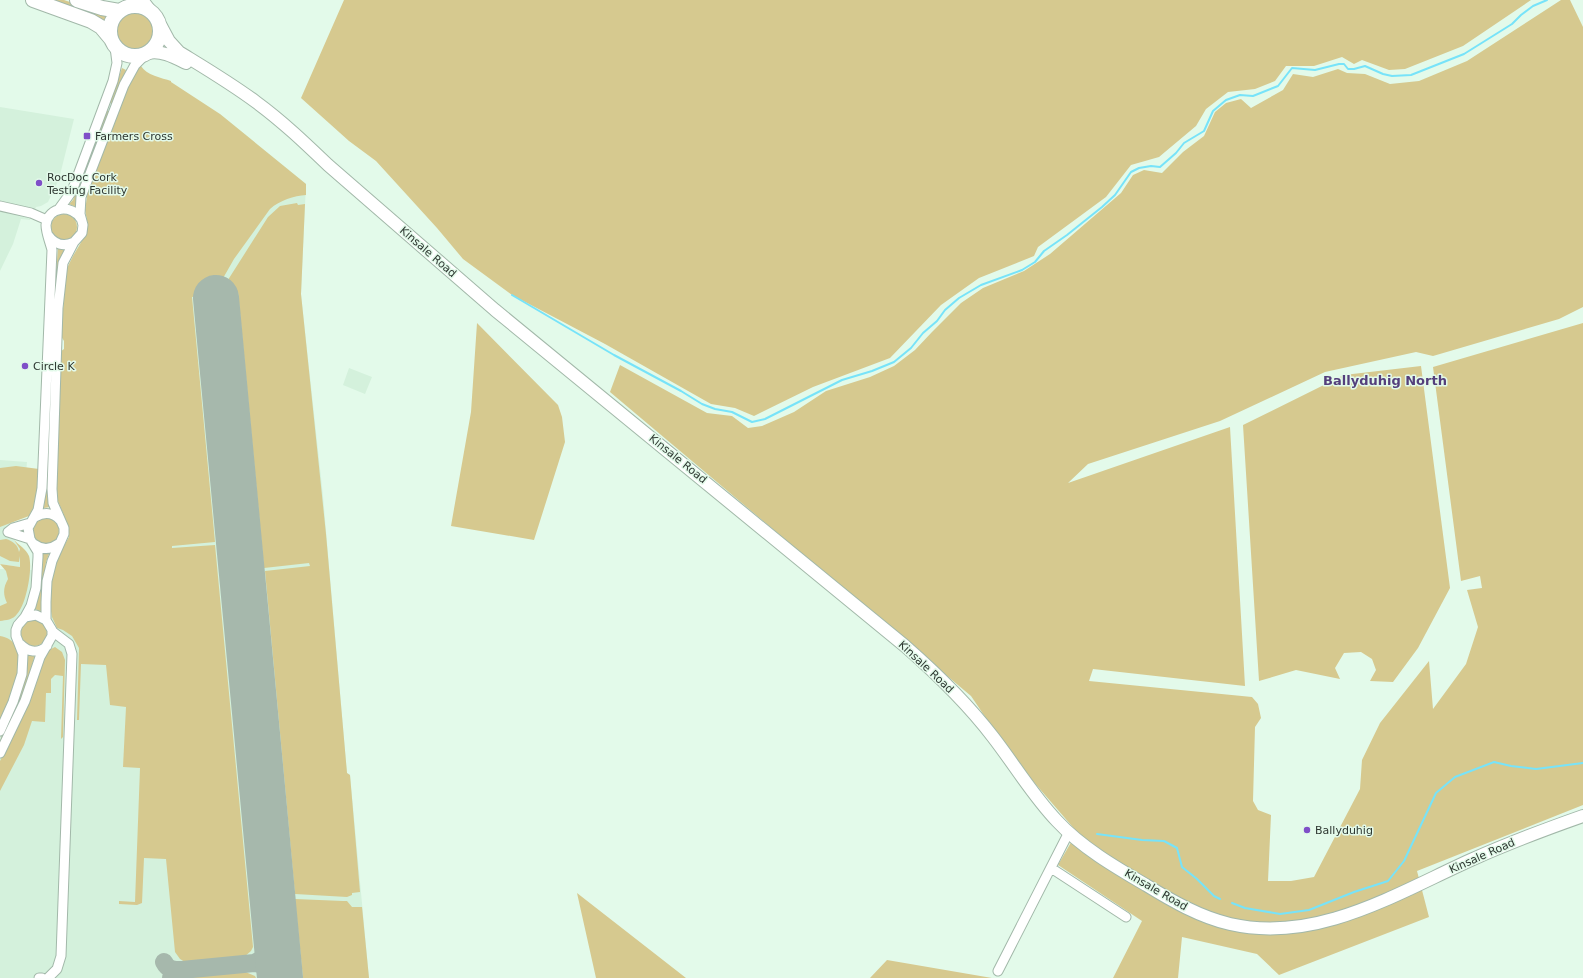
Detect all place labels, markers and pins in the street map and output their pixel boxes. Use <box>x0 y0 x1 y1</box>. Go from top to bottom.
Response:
place label: Farmers Cross <box>95 130 173 143</box>
marker: Farmers Cross <box>82 131 92 141</box>
place label: RocDoc Cork Testing Facility <box>46 171 128 197</box>
marker: RocDoc Cork Testing Facility <box>34 178 44 188</box>
place label: Circle K <box>33 360 75 373</box>
marker: Circle K <box>20 361 30 371</box>
place label: Ballyduhig <box>1315 824 1373 837</box>
marker: Ballyduhig <box>1302 825 1312 835</box>

